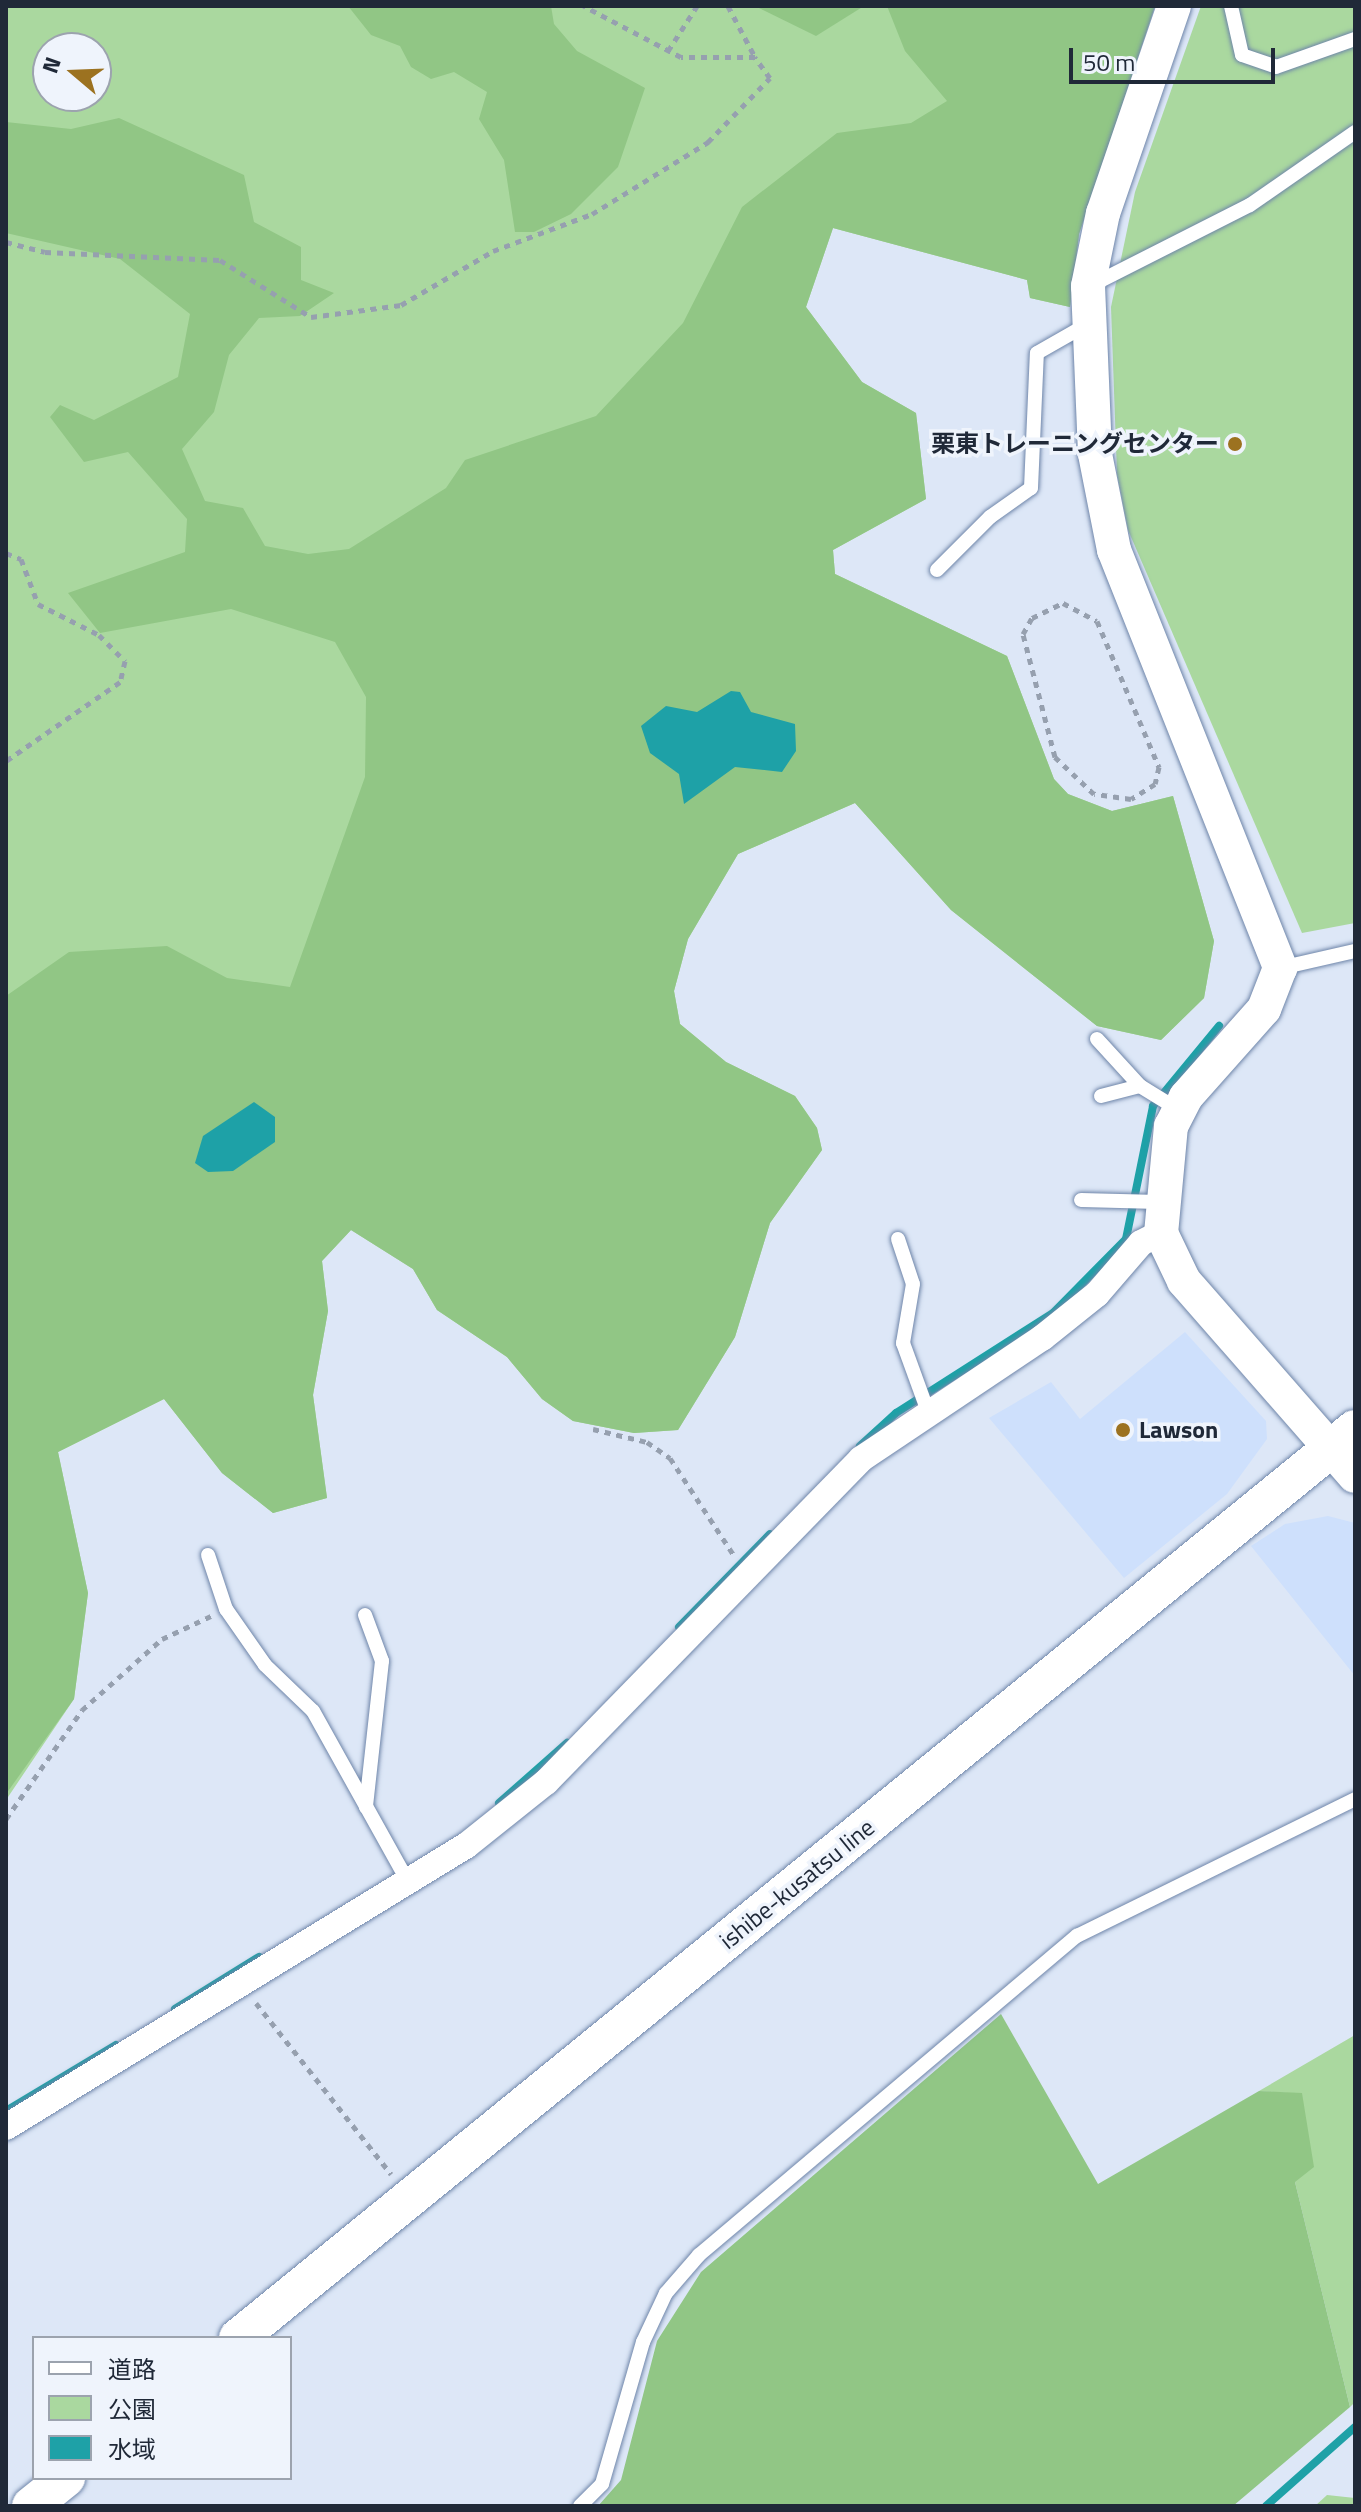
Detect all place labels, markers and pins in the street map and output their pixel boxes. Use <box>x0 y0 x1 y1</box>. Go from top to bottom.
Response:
place label: 栗東トレーニングセンター <box>931 430 1219 458</box>
marker: 栗東トレーニングセンター <box>1226 435 1244 453</box>
place label: Lawson <box>1139 1416 1218 1444</box>
marker: Lawson <box>1114 1421 1132 1439</box>

